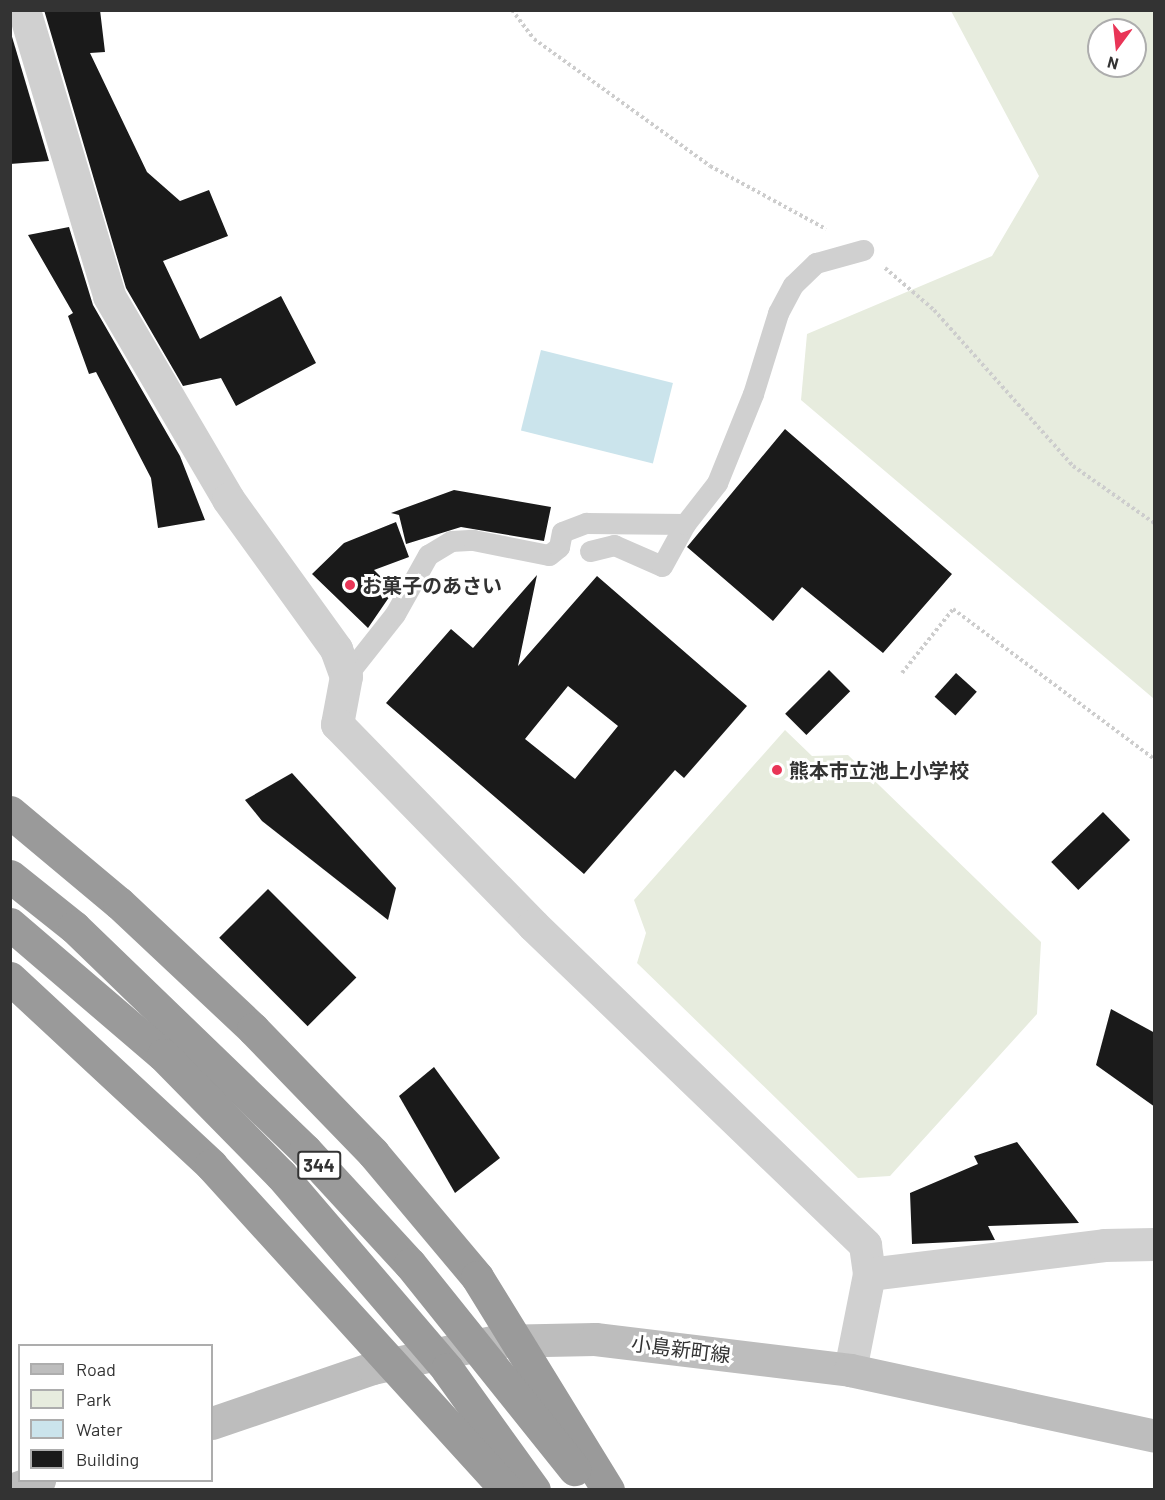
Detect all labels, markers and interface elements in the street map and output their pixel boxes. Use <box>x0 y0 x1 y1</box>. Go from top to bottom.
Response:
north arrow <box>1087 18 1147 78</box>
text: N <box>1105 53 1120 74</box>
place label: お菓子のあさい <box>362 573 502 597</box>
marker: お菓子のあさい <box>343 578 357 592</box>
place label: 熊本市立池上小学校 <box>789 758 969 782</box>
marker: 熊本市立池上小学校 <box>770 763 784 777</box>
road number: 344 <box>296 1150 342 1180</box>
street label: 小島新町線 <box>630 1331 732 1367</box>
legend <box>18 1344 213 1482</box>
text: Road <box>76 1358 116 1380</box>
text: Park <box>76 1388 111 1410</box>
text: Water <box>76 1418 123 1440</box>
text: Building <box>76 1448 139 1470</box>

